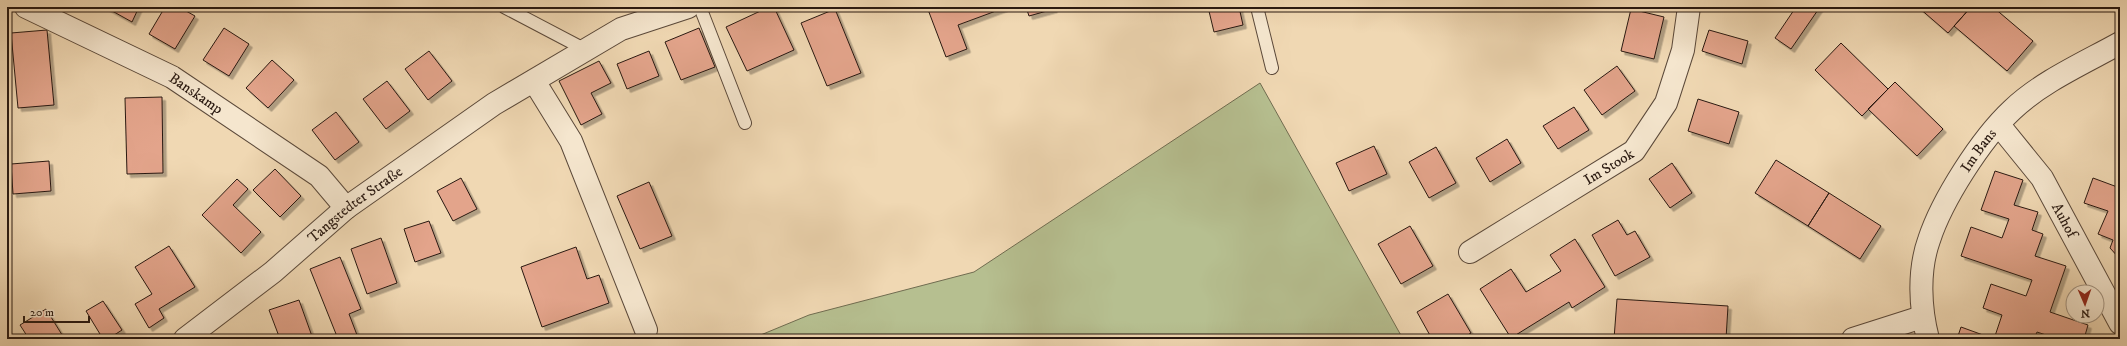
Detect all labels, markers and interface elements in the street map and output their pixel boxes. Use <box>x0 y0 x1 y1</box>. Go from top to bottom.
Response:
street label: Banskamp <box>165 69 227 119</box>
street label: Im Bans <box>1956 125 2001 176</box>
street label: Im Stook <box>1580 144 1638 190</box>
street label: Tangstedter Straße <box>304 162 406 247</box>
street label: Auhof <box>2047 200 2082 243</box>
north arrow <box>2065 284 2105 324</box>
scale bar <box>24 298 89 324</box>
text: 20 m <box>30 305 54 320</box>
text: N <box>2081 306 2090 320</box>

